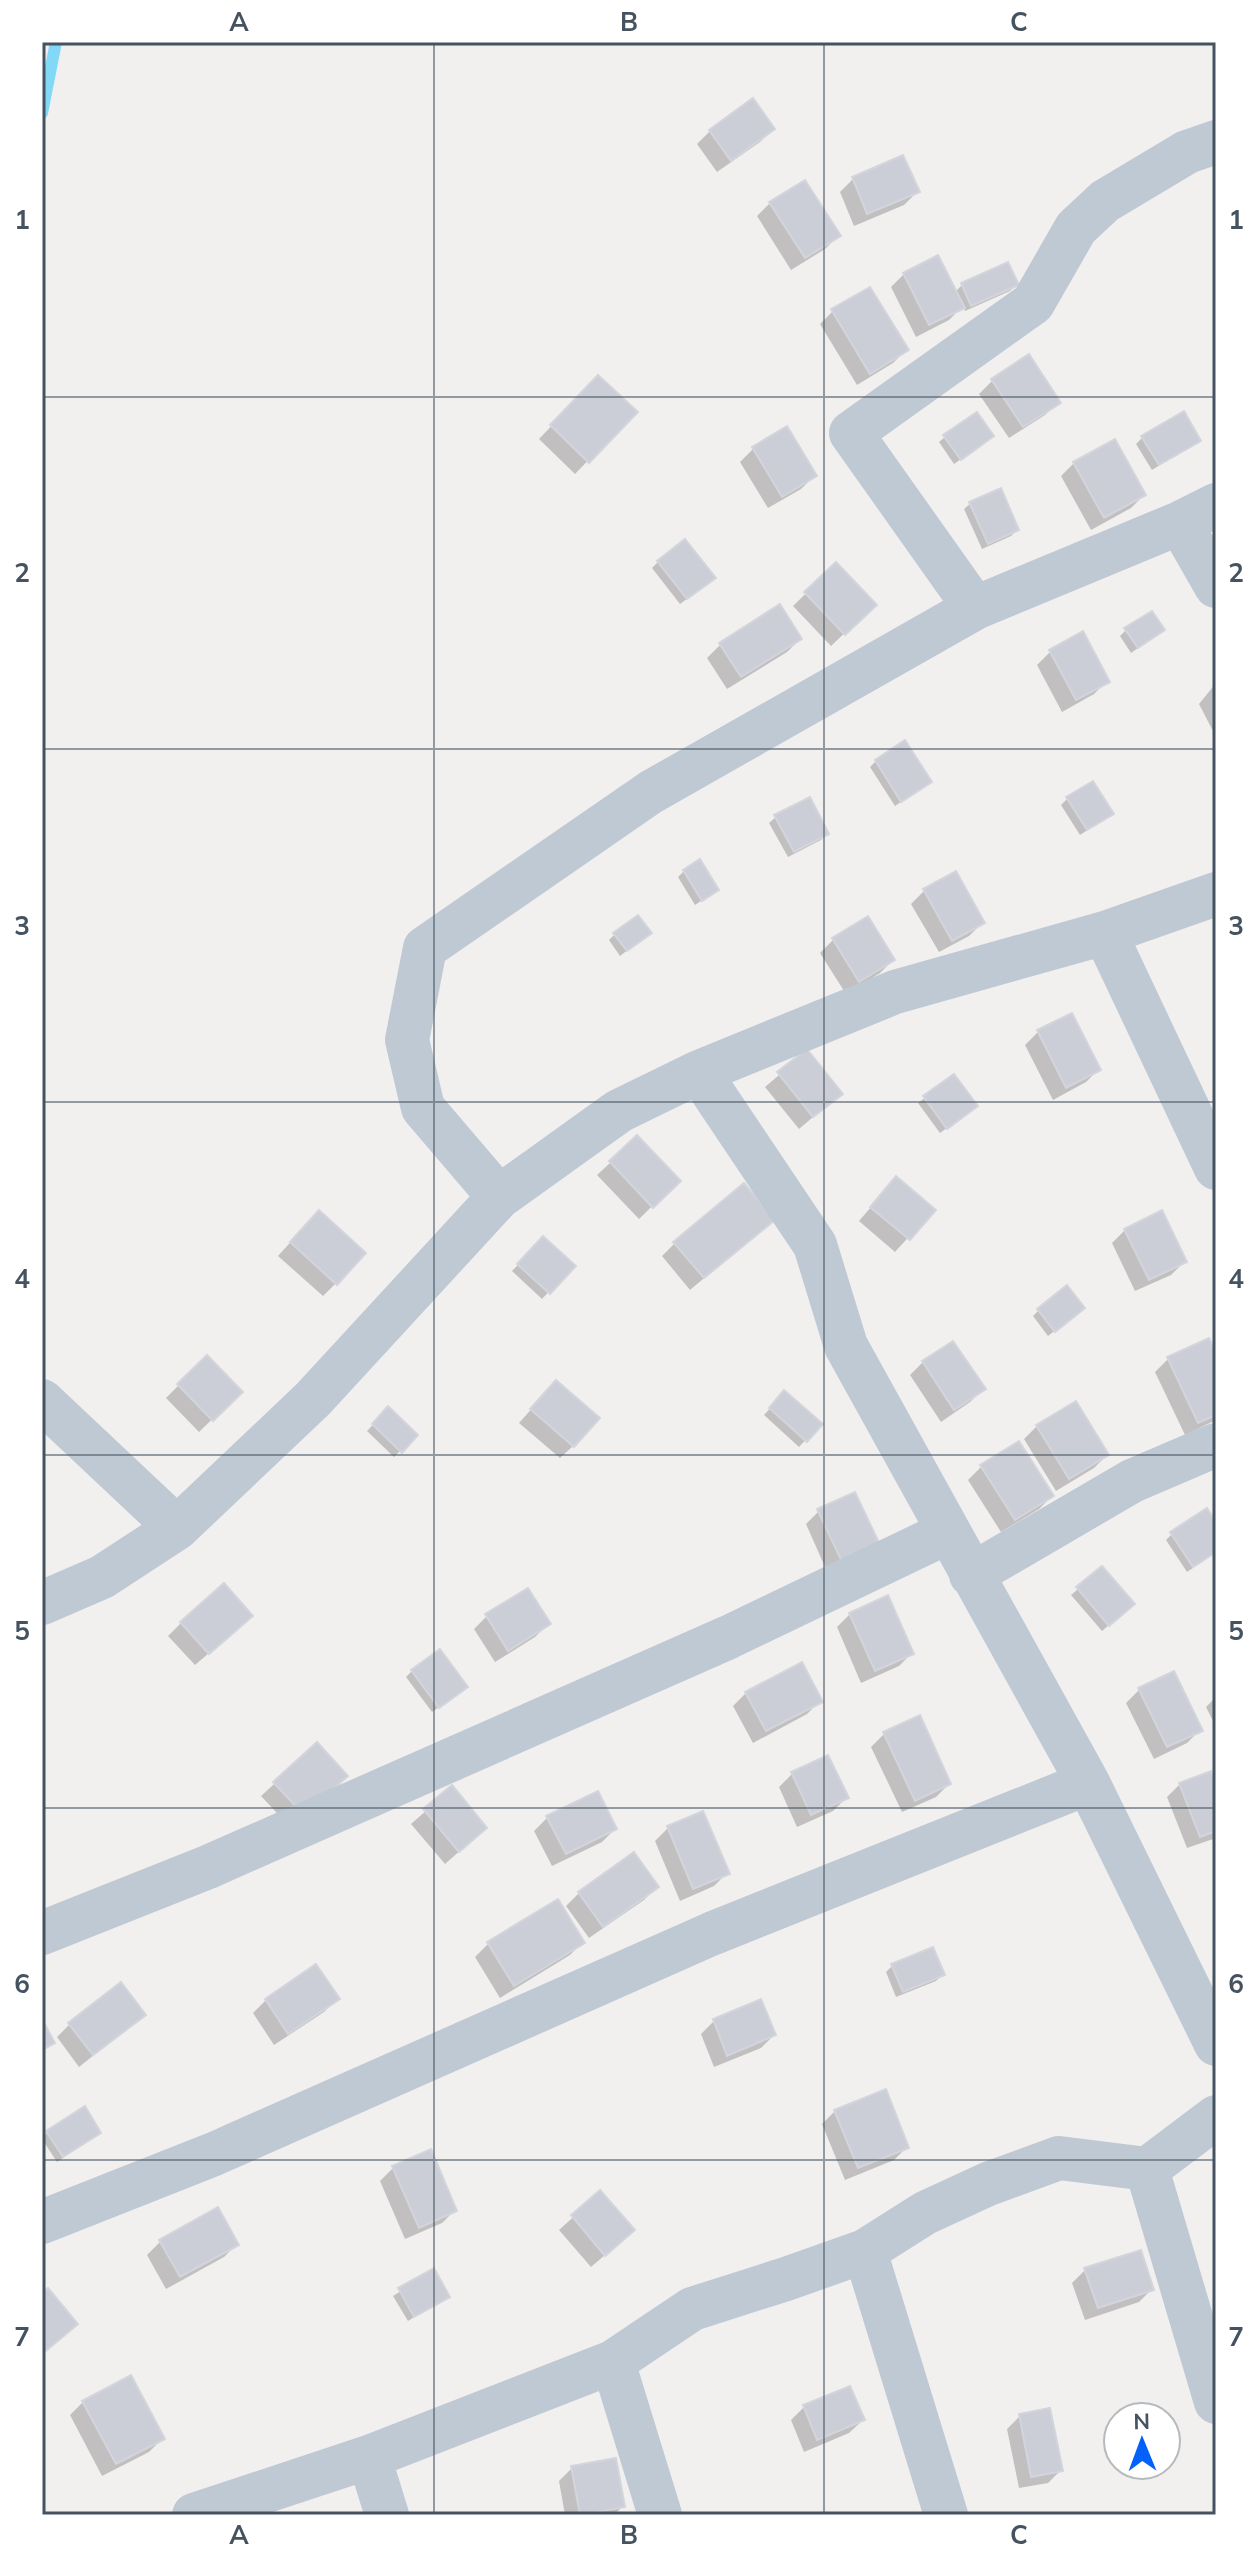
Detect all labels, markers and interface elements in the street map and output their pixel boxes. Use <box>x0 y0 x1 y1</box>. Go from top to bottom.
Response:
text: A <box>229 5 249 38</box>
text: B <box>620 5 638 38</box>
text: C <box>1010 5 1028 38</box>
text: 1 <box>14 203 30 236</box>
text: 1 <box>1228 203 1244 236</box>
text: 2 <box>14 556 30 589</box>
text: 2 <box>1228 556 1244 589</box>
text: 3 <box>14 909 30 942</box>
text: 3 <box>1228 909 1244 942</box>
text: 4 <box>14 1262 30 1295</box>
text: 4 <box>1228 1262 1244 1295</box>
text: 5 <box>14 1614 30 1647</box>
text: 5 <box>1228 1614 1244 1647</box>
text: 6 <box>14 1967 30 2000</box>
text: 6 <box>1228 1967 1244 2000</box>
text: 7 <box>14 2320 30 2353</box>
text: 7 <box>1228 2320 1244 2353</box>
north arrow <box>1102 2401 1182 2481</box>
text: N <box>1133 2407 1150 2435</box>
text: A <box>229 2518 249 2551</box>
text: B <box>620 2518 638 2551</box>
text: C <box>1010 2518 1028 2551</box>

